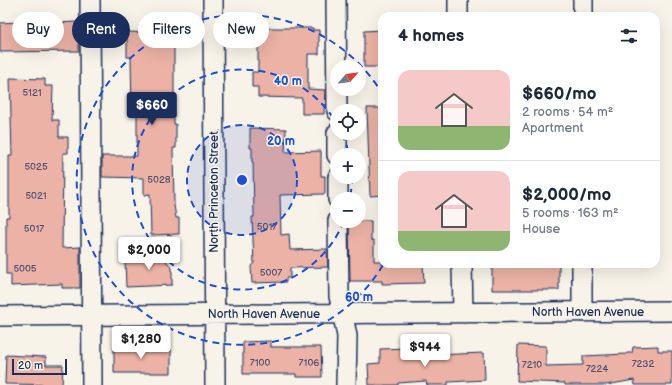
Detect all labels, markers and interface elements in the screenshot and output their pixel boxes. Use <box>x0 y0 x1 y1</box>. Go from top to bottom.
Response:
chip: Buy <box>12 12 64 48</box>
chip: Rent <box>72 12 130 48</box>
chip: Filters <box>138 12 205 48</box>
chip: New <box>213 12 269 48</box>
icon: filters <box>618 25 640 47</box>
text: 4 homes <box>398 26 464 46</box>
north arrow <box>330 60 366 96</box>
map controls <box>330 60 366 228</box>
text: 40 m <box>274 74 302 89</box>
text: $660/mo <box>522 84 597 104</box>
icon: home <box>430 86 478 134</box>
house number: 5121 <box>22 87 42 99</box>
pin: $660 <box>128 92 176 126</box>
text: $660 <box>136 97 168 113</box>
button: locate <box>330 104 366 140</box>
text: 2 rooms · 54 m² <box>522 104 613 120</box>
text: Apartment <box>522 120 583 136</box>
street label: North Princeton Street <box>207 131 222 253</box>
text: 20 m <box>267 134 295 149</box>
button: + <box>330 148 366 184</box>
house number: 5025 <box>24 161 48 173</box>
centre of rings <box>235 173 249 187</box>
house number: 5028 <box>147 174 171 186</box>
text: $2,000/mo <box>522 185 611 205</box>
icon: home <box>430 187 478 235</box>
house number: 5021 <box>25 190 47 202</box>
button: − <box>330 192 366 228</box>
text: 5 rooms · 163 m² <box>522 205 619 221</box>
house number: 5017 <box>257 221 277 233</box>
text: House <box>522 221 560 237</box>
house number: 5017 <box>24 223 44 235</box>
pin: $2,000 <box>116 237 182 271</box>
text: $2,000 <box>127 242 171 258</box>
house number: 5005 <box>13 263 37 275</box>
house number: 5007 <box>260 267 282 279</box>
text: 60 m <box>345 290 373 305</box>
street label: North Haven Avenue <box>532 305 644 320</box>
street label: North Haven Avenue <box>208 307 320 322</box>
pin: $1,280 <box>108 326 174 360</box>
text: $1,280 <box>121 331 161 347</box>
pin: $944 <box>401 334 449 368</box>
text: $944 <box>409 339 441 355</box>
scale bar <box>12 357 67 376</box>
house number: 7100 <box>250 357 270 369</box>
house number: 7106 <box>299 357 319 369</box>
house number: 7232 <box>632 358 654 370</box>
text: 20 m <box>18 359 43 372</box>
house number: 7210 <box>522 359 542 371</box>
house number: 7224 <box>586 363 608 375</box>

